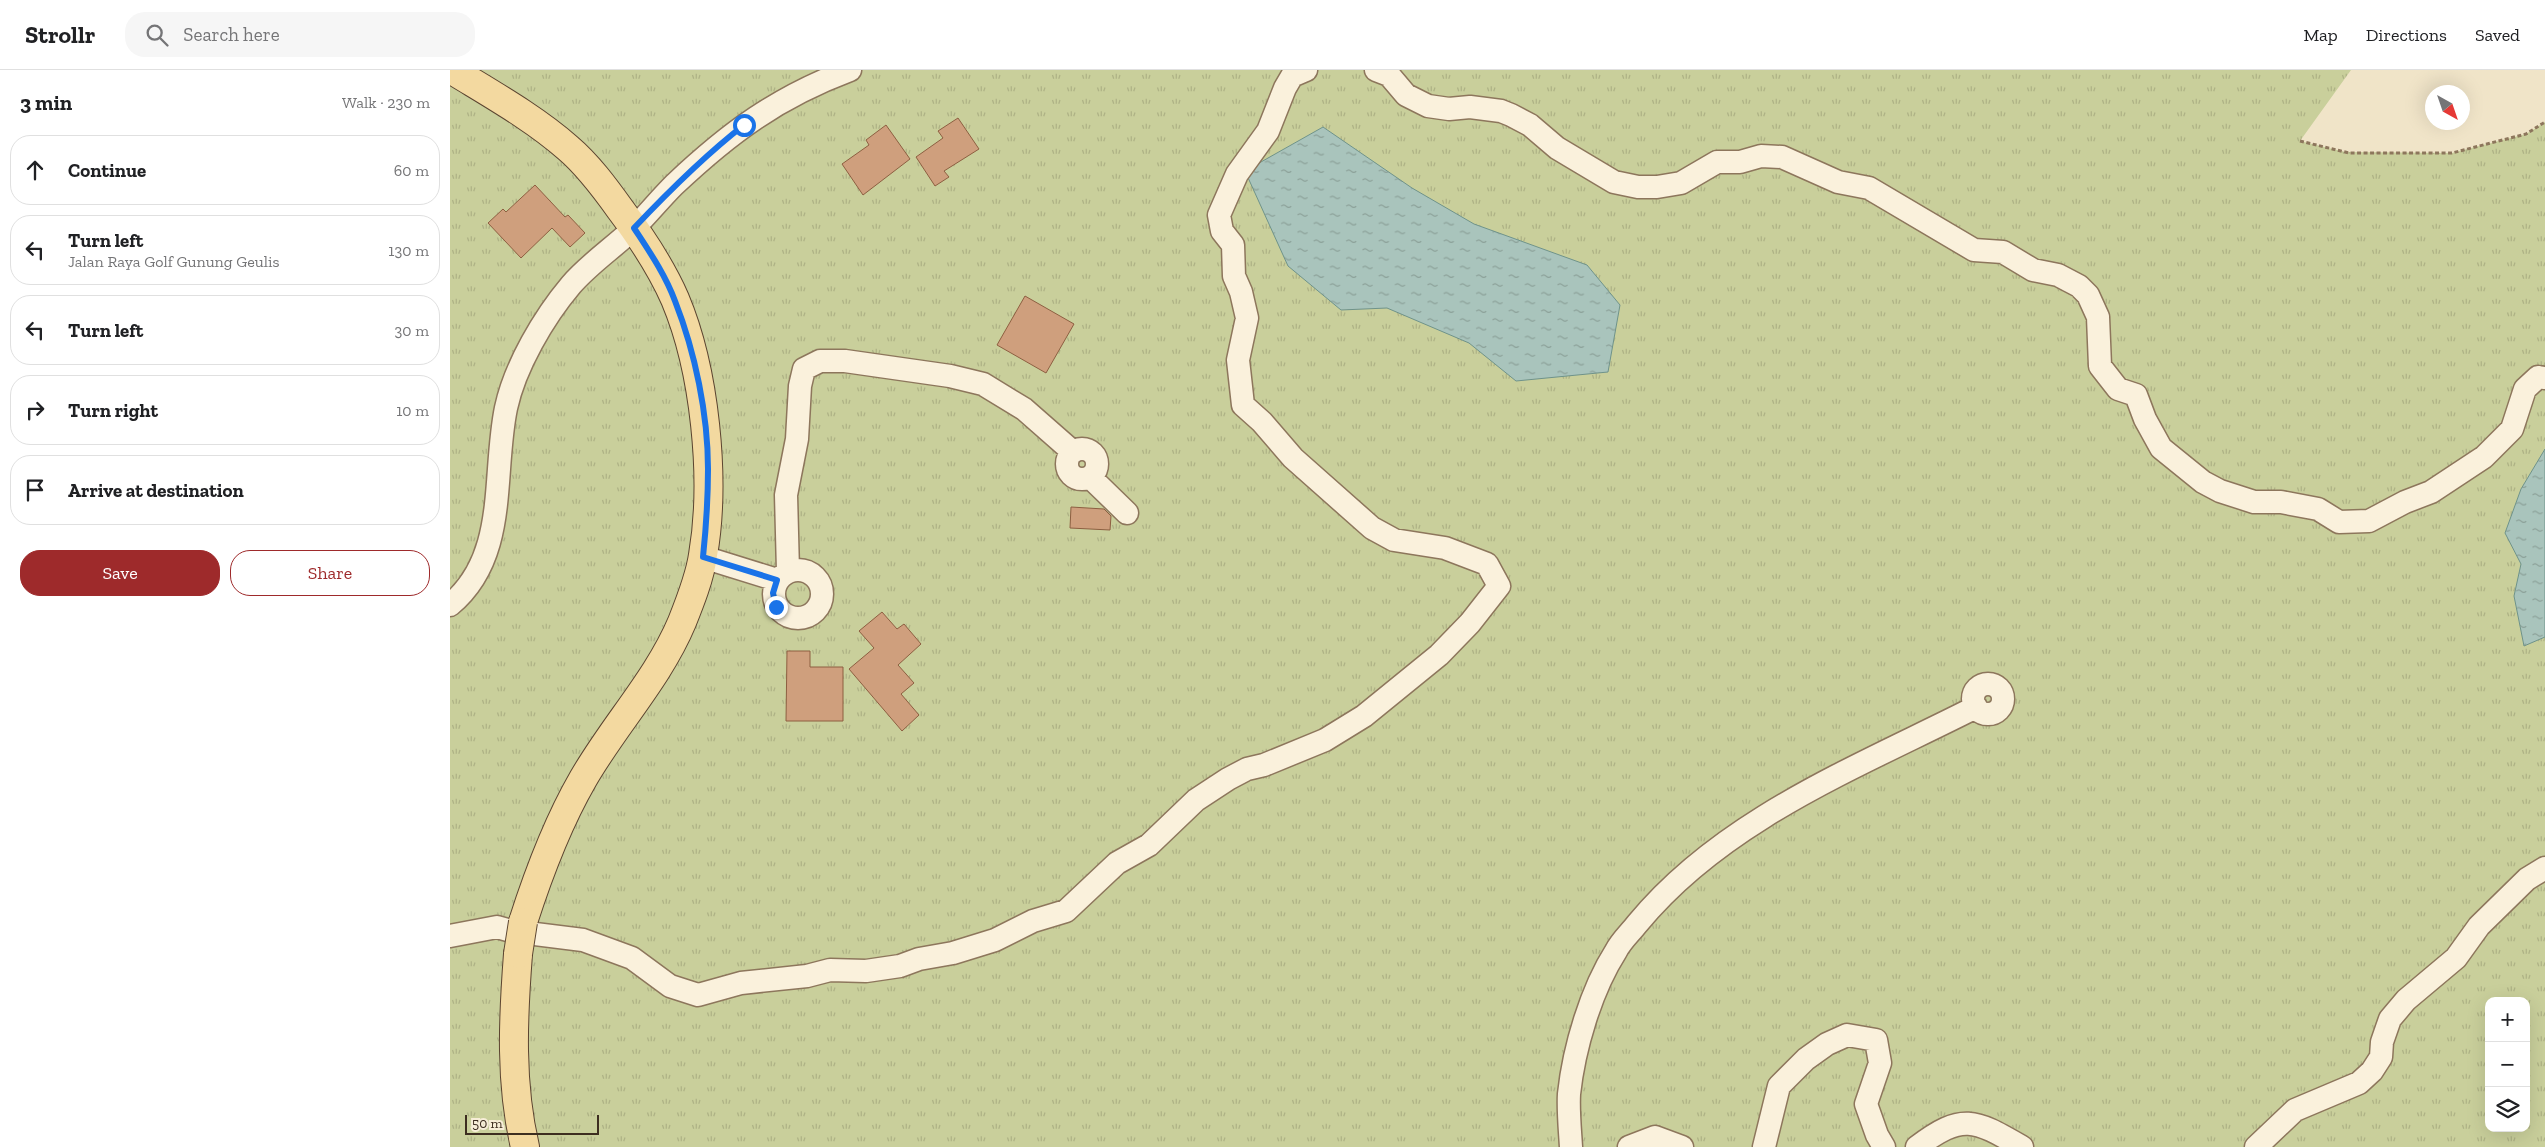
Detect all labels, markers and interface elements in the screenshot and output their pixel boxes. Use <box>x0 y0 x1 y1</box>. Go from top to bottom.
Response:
search box <box>125 12 475 57</box>
text: Strollr <box>25 20 95 49</box>
icon: search <box>143 21 171 49</box>
text: Search here <box>183 23 280 46</box>
text: Map <box>2303 24 2338 46</box>
text: Directions <box>2366 24 2447 46</box>
text: Saved <box>2475 24 2520 46</box>
north arrow <box>2425 85 2470 130</box>
text: 3 min <box>20 90 72 115</box>
text: Walk · 230 m <box>342 93 430 112</box>
route start <box>733 114 756 137</box>
icon: ahead <box>21 156 49 184</box>
text: Continue <box>68 159 146 182</box>
text: 60 m <box>394 161 429 180</box>
text: Turn left <box>68 229 143 252</box>
icon: left <box>21 236 49 264</box>
text: 130 m <box>388 241 429 260</box>
text: Jalan Raya Golf Gunung Geulis <box>68 252 279 271</box>
icon: left <box>21 316 49 344</box>
text: Turn left <box>68 319 143 342</box>
text: 30 m <box>395 321 429 340</box>
icon: right <box>21 396 49 424</box>
text: Turn right <box>68 399 158 422</box>
text: 10 m <box>396 401 429 420</box>
icon: arrive <box>21 476 49 504</box>
text: Arrive at destination <box>68 479 244 502</box>
button: Save <box>20 550 220 596</box>
button: Share <box>230 550 430 596</box>
route end <box>765 596 788 619</box>
map controls <box>2485 997 2530 1132</box>
button: + <box>2485 997 2530 1042</box>
button: − <box>2485 1042 2530 1087</box>
button: layers <box>2485 1087 2530 1132</box>
scale bar <box>465 1112 599 1135</box>
text: 50 m <box>472 1115 503 1132</box>

